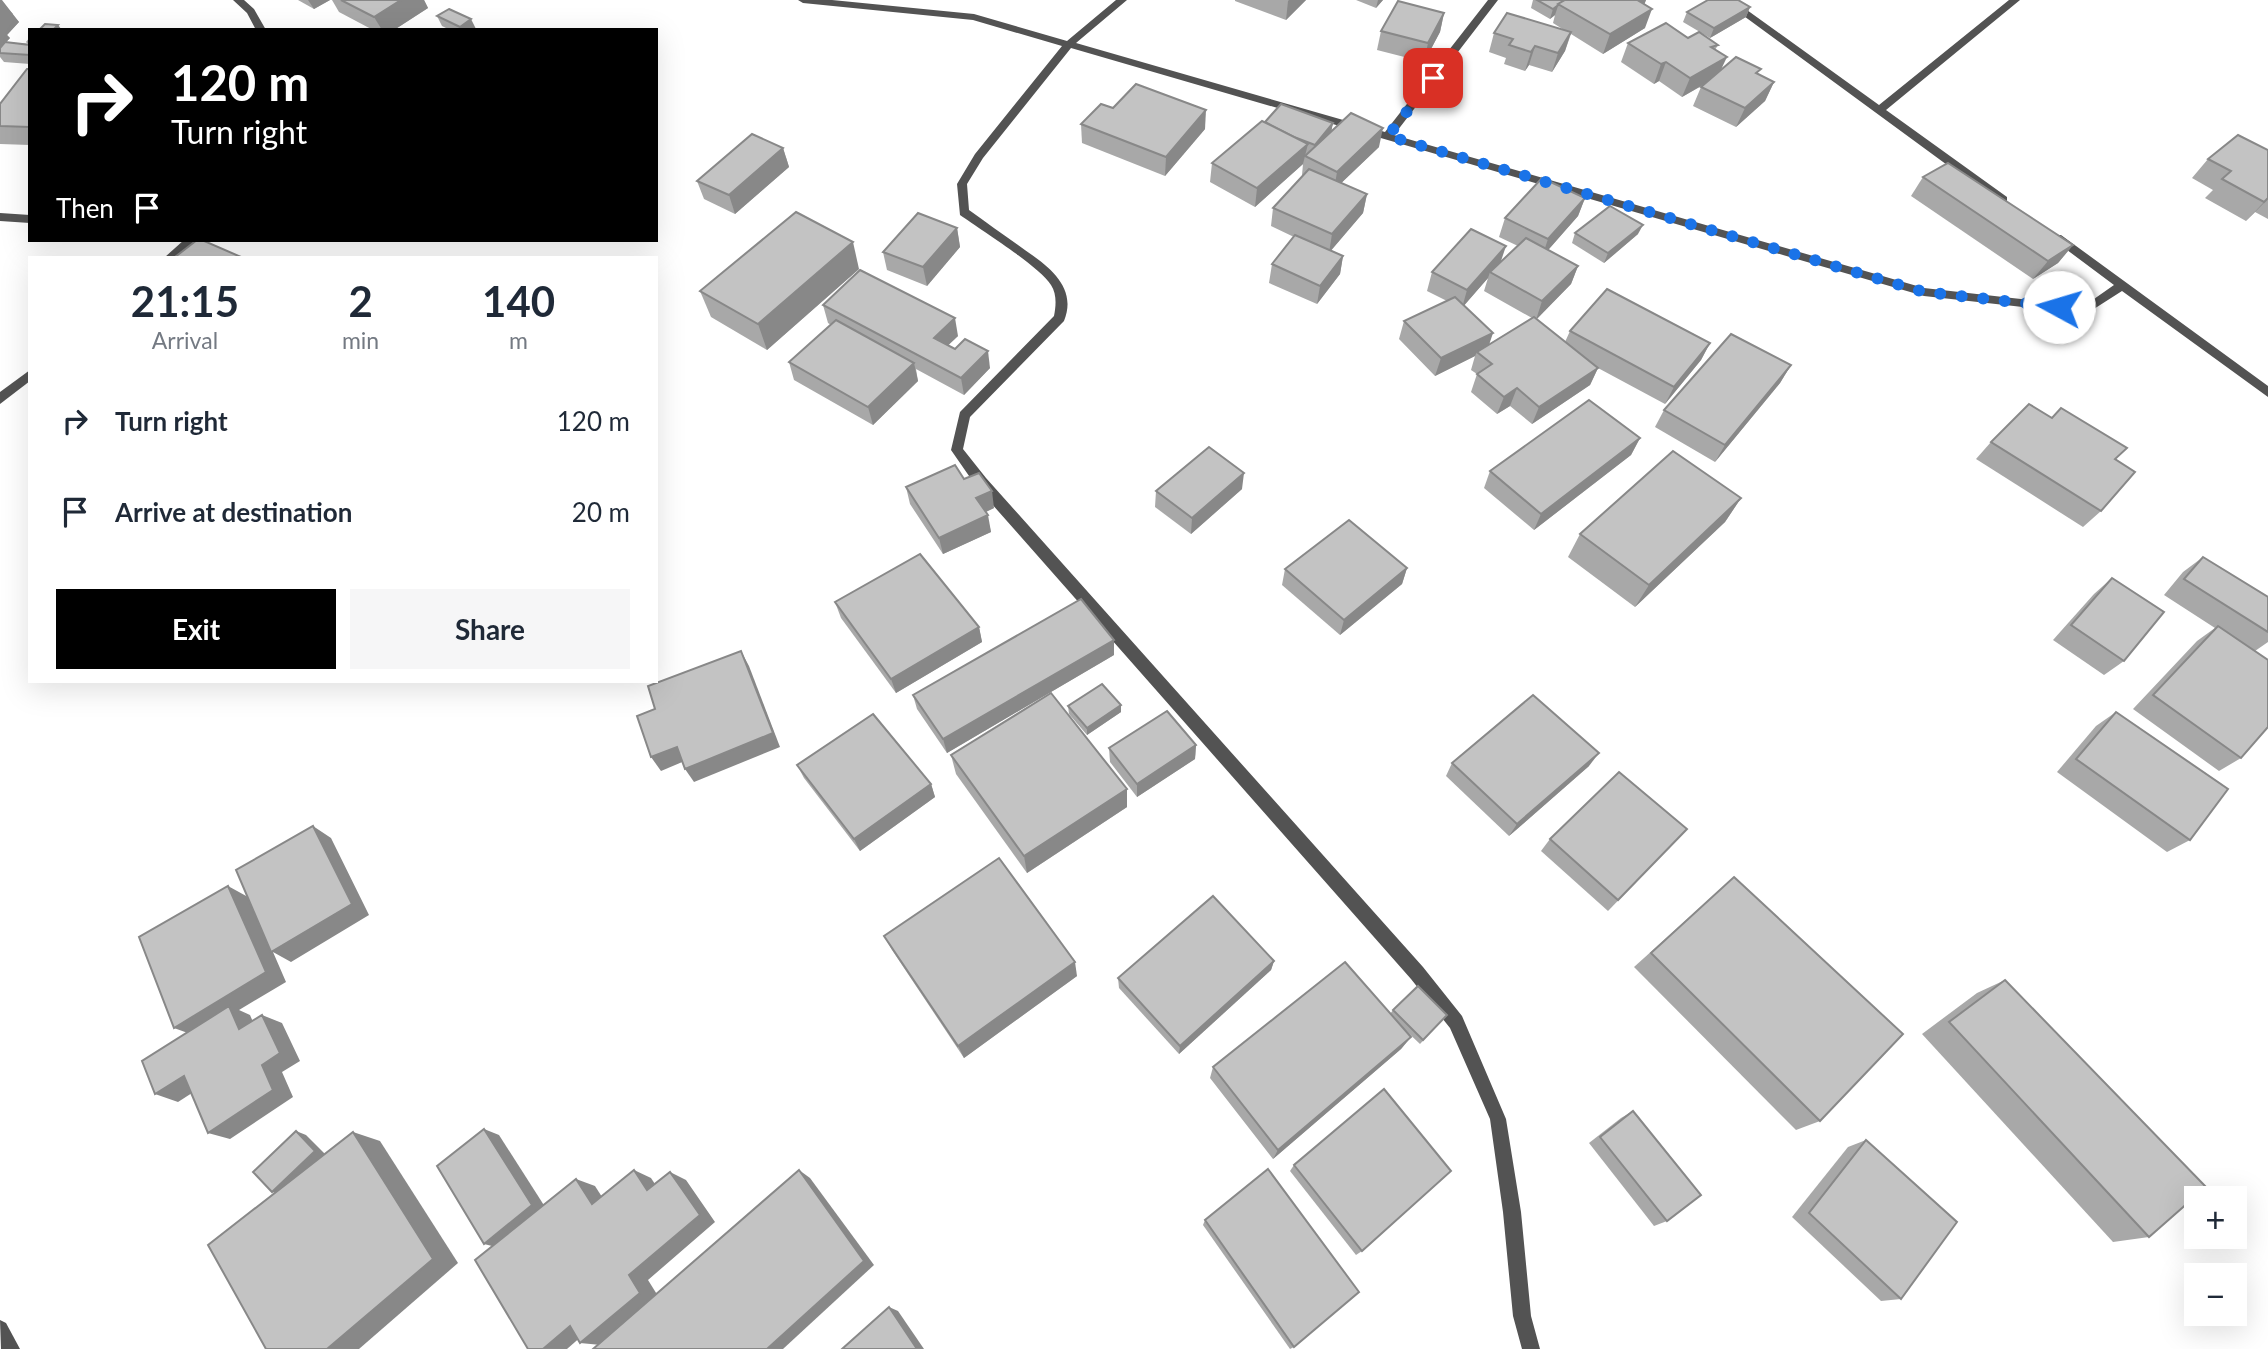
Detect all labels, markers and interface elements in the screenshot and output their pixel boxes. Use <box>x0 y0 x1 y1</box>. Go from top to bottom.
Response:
pin <box>1403 48 1463 108</box>
text: 120 m <box>171 53 309 111</box>
icon: right <box>56 56 147 147</box>
icon: arrive <box>1414 59 1452 97</box>
text: Turn right <box>171 112 307 151</box>
icon: arrive <box>128 189 166 227</box>
text: Then <box>56 192 114 224</box>
position arrow <box>2022 270 2096 344</box>
text: 21:15 <box>131 276 239 326</box>
text: 2 <box>348 276 373 326</box>
text: 140 <box>482 276 555 326</box>
text: Arrival <box>152 326 218 354</box>
text: min <box>342 326 379 354</box>
text: m <box>509 326 528 354</box>
icon: right <box>56 402 94 440</box>
text: Turn right <box>115 405 228 437</box>
text: 120 m <box>557 405 630 437</box>
icon: arrive <box>56 493 94 531</box>
text: Arrive at destination <box>115 496 352 528</box>
text: 20 m <box>572 496 630 528</box>
button: Exit <box>56 589 336 669</box>
button: Share <box>350 589 630 669</box>
map controls <box>2184 1186 2247 1326</box>
button: + <box>2184 1186 2247 1249</box>
button: − <box>2184 1263 2247 1326</box>

